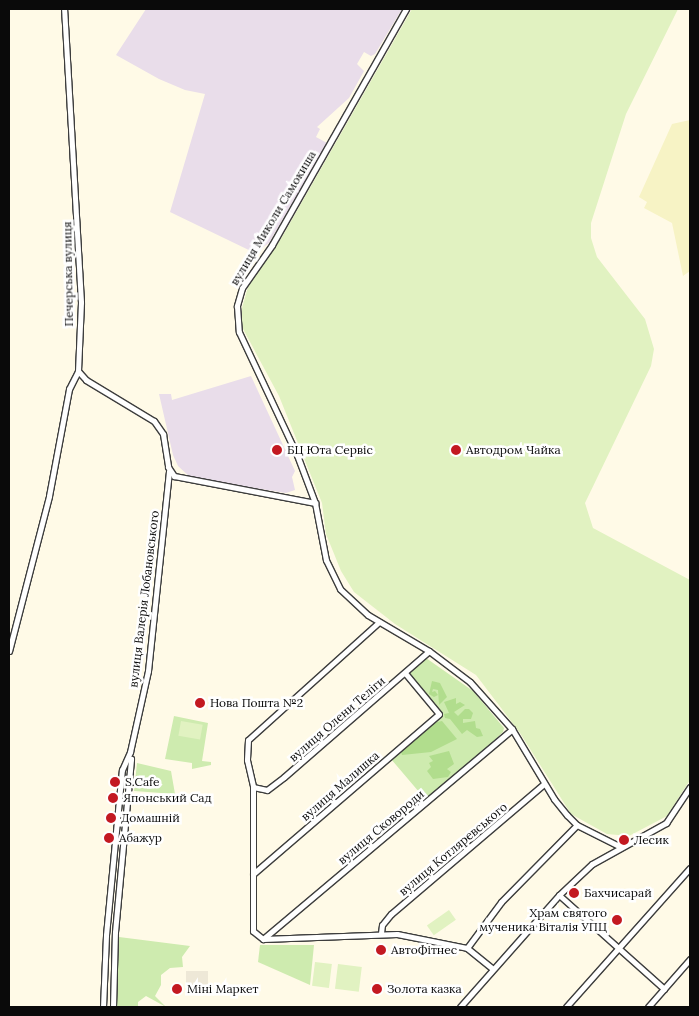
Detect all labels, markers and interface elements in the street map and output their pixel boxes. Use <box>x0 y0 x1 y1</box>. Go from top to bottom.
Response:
street label: вулиця Миколи Самокиша <box>227 148 319 288</box>
street label: Печерська вулиця <box>60 221 76 327</box>
place label: БЦ Юта Сервіс <box>287 443 373 457</box>
place label: Автодром Чайка <box>466 443 561 457</box>
marker: БЦ Юта Сервіс <box>271 444 283 456</box>
marker: Автодром Чайка <box>450 444 462 456</box>
street label: вулиця Валерія Лобановського <box>126 510 162 688</box>
street label: вулиця Олени Теліги <box>286 673 388 765</box>
place label: Нова Пошта №2 <box>210 696 303 710</box>
marker: Нова Пошта №2 <box>194 697 206 709</box>
street label: вулиця Малишка <box>298 748 382 824</box>
place label: S.Cafe <box>125 775 160 789</box>
marker: S.Cafe <box>109 776 121 788</box>
street label: вулиця Сковороди <box>335 787 427 867</box>
place label: Японський Сад <box>123 791 212 805</box>
marker: Японський Сад <box>107 792 119 804</box>
street label: вулиця Котляревського <box>396 799 510 899</box>
place label: Домашній <box>121 811 180 825</box>
marker: Домашній <box>105 812 117 824</box>
place label: Абажур <box>119 831 162 845</box>
marker: Абажур <box>103 832 115 844</box>
place label: Лесик <box>634 833 669 847</box>
marker: Лесик <box>618 834 630 846</box>
place label: Бахчисарай <box>584 886 652 900</box>
marker: Бахчисарай <box>568 887 580 899</box>
place label: Храм святого мученика Віталія УПЦ <box>479 906 607 934</box>
marker: Храм святого мученика Віталія УПЦ <box>611 914 623 926</box>
place label: АвтоФітнес <box>391 943 457 957</box>
marker: АвтоФітнес <box>375 944 387 956</box>
place label: Міні Маркет <box>187 982 259 996</box>
place label: Золота казка <box>387 982 462 996</box>
marker: Міні Маркет <box>171 983 183 995</box>
marker: Золота казка <box>371 983 383 995</box>

